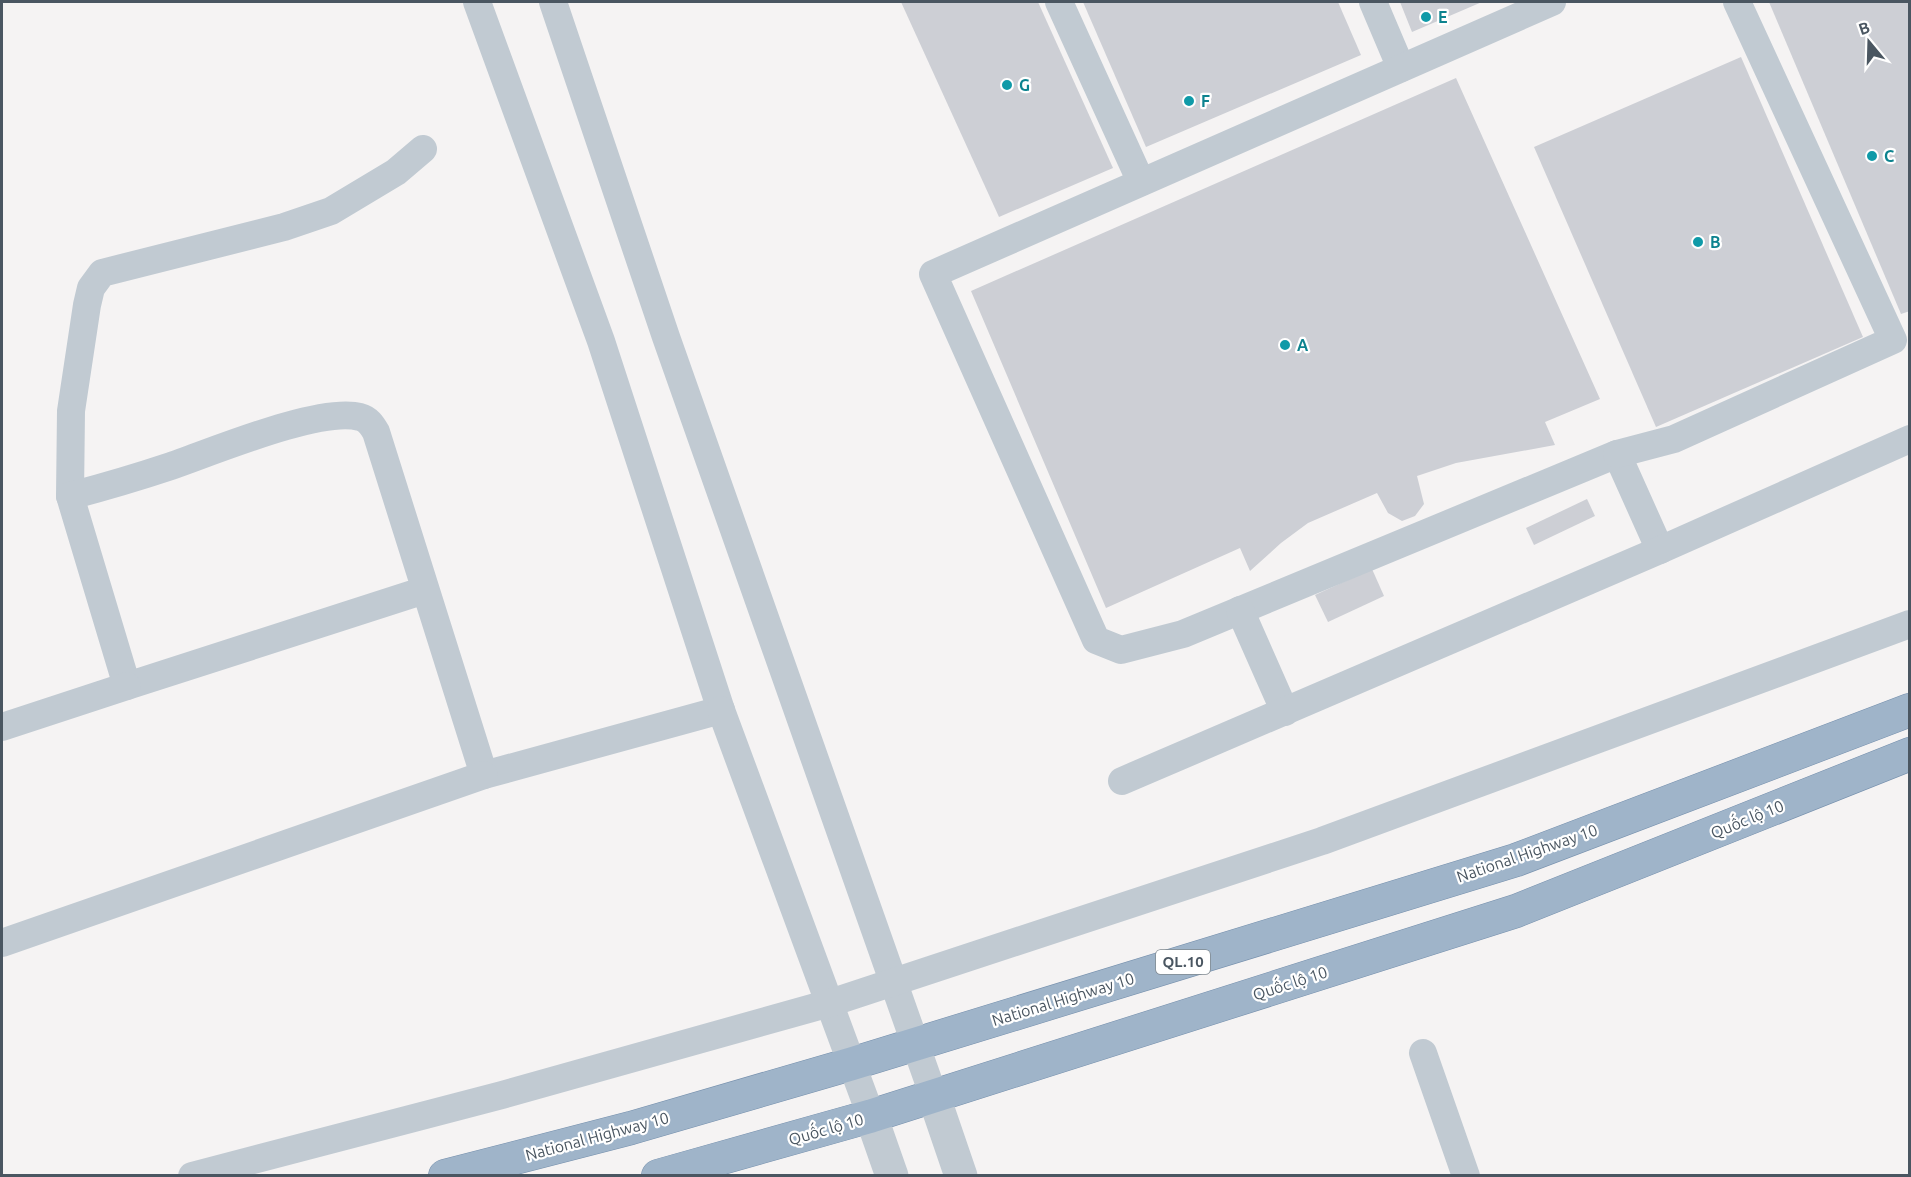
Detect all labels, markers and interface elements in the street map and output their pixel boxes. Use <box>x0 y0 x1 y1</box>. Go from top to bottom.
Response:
place label: E <box>1438 8 1448 26</box>
marker: E <box>1419 10 1433 24</box>
north arrow <box>1839 12 1899 72</box>
text: B <box>1856 18 1872 38</box>
place label: G <box>1019 76 1030 94</box>
marker: G <box>1000 78 1014 92</box>
place label: F <box>1201 92 1210 110</box>
marker: F <box>1182 94 1196 108</box>
place label: C <box>1884 147 1894 165</box>
marker: C <box>1865 149 1879 163</box>
place label: B <box>1710 233 1721 251</box>
marker: B <box>1691 235 1705 249</box>
place label: A <box>1297 336 1309 354</box>
marker: A <box>1278 338 1292 352</box>
street label: Quốc lộ 10 <box>1707 793 1786 842</box>
street label: National Highway 10 <box>1454 820 1600 886</box>
road number: QL.10 <box>1156 950 1210 974</box>
street label: Quốc lộ 10 <box>1250 960 1330 1004</box>
street label: National Highway 10 <box>990 969 1136 1029</box>
street label: Quốc lộ 10 <box>786 1107 866 1148</box>
street label: National Highway 10 <box>523 1108 671 1164</box>

